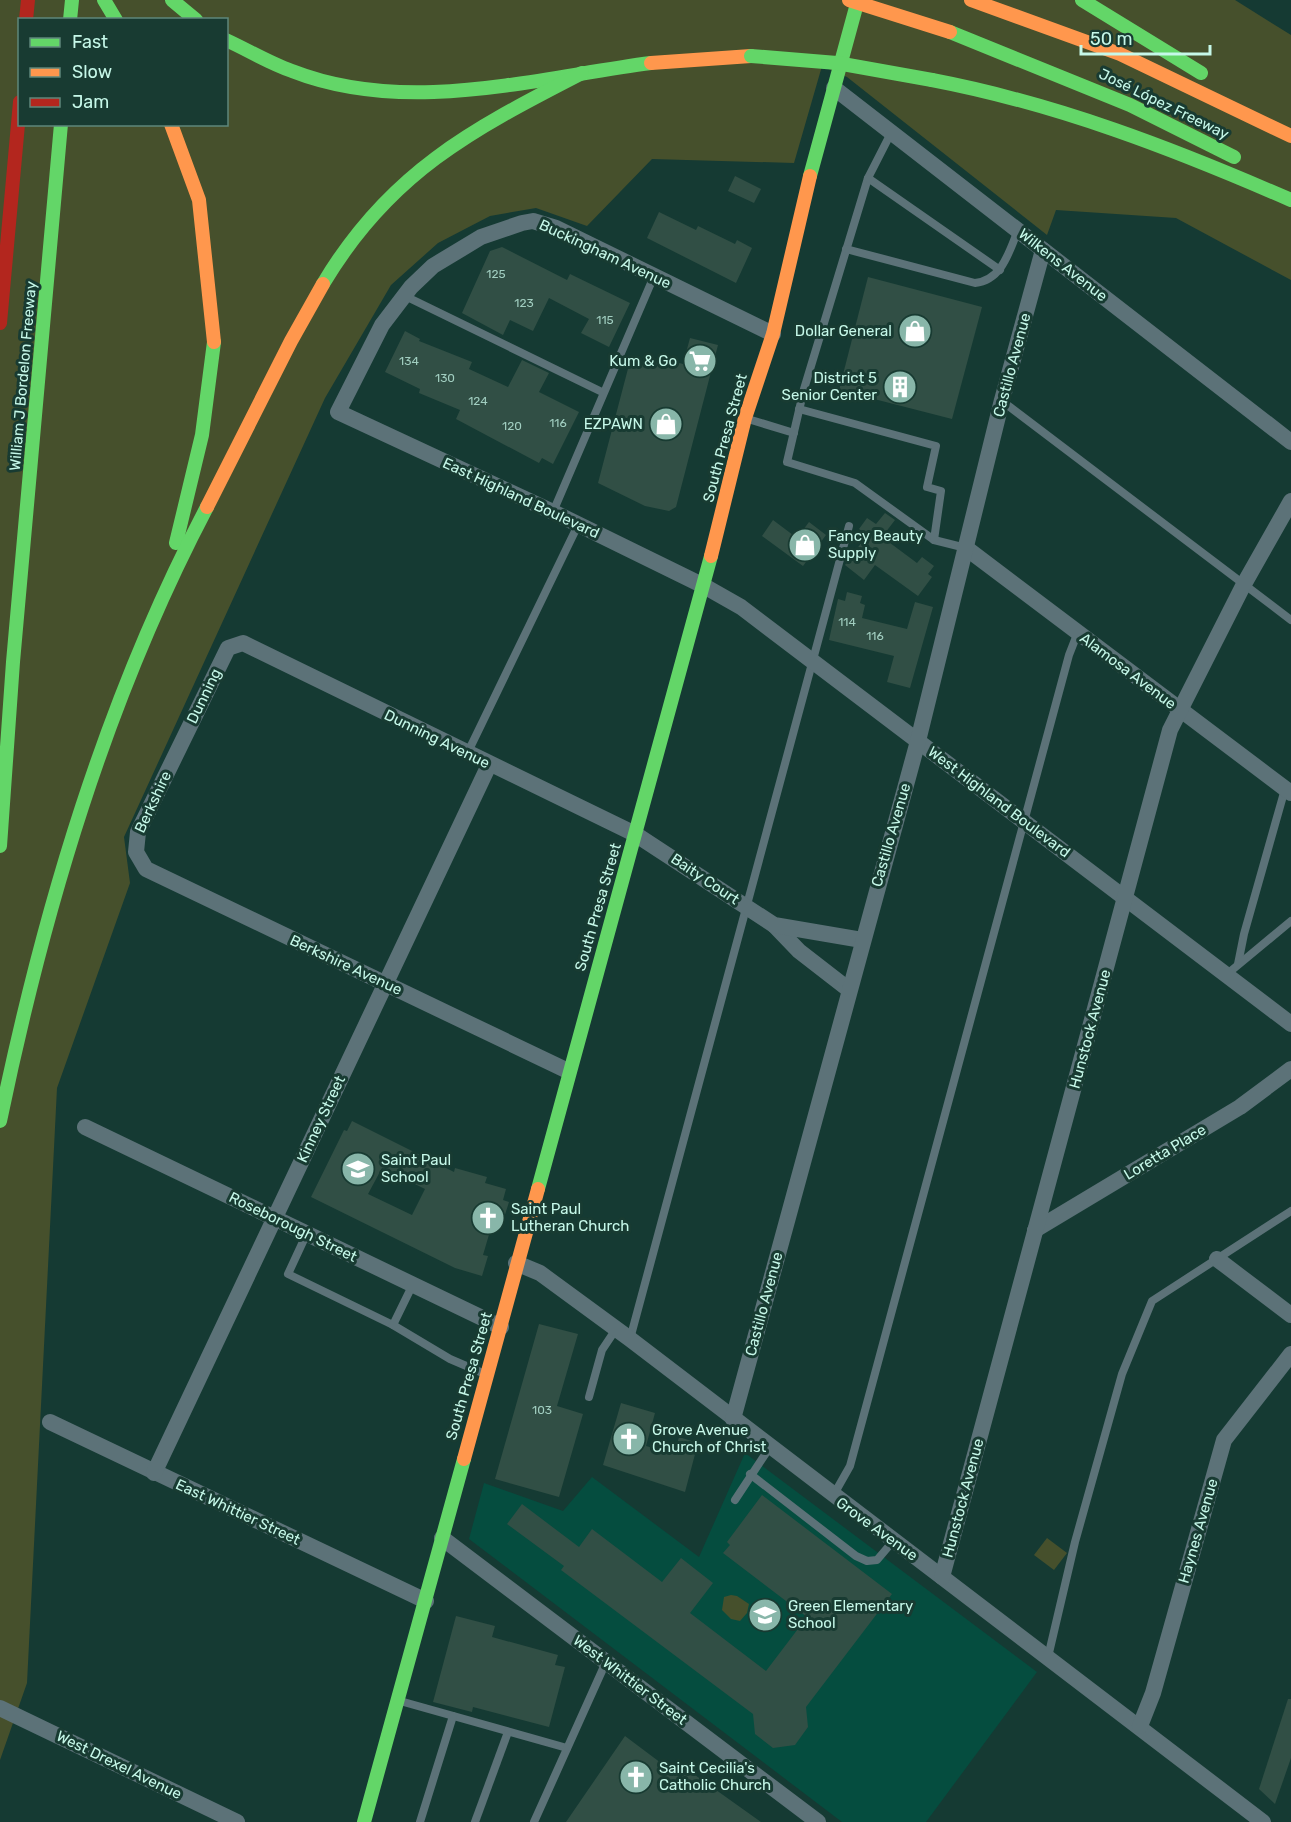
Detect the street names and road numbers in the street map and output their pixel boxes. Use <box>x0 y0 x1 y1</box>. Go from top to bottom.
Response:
street label: José López Freeway <box>1096 65 1232 143</box>
street label: Buckingham Avenue <box>536 216 674 292</box>
street label: Wilkens Avenue <box>1015 225 1111 305</box>
street label: William J Bordelon Freeway <box>6 280 40 472</box>
street label: Castillo Avenue <box>989 311 1035 419</box>
street label: South Presa Street <box>699 372 751 504</box>
street label: East Highland Boulevard <box>440 454 602 542</box>
street label: Alamosa Avenue <box>1076 629 1180 713</box>
street label: Dunning <box>183 665 225 727</box>
street label: Dunning Avenue <box>381 706 493 772</box>
street label: West Highland Boulevard <box>924 743 1074 861</box>
street label: Berkshire <box>131 768 175 836</box>
street label: Castillo Avenue <box>868 781 914 889</box>
street label: South Presa Street <box>571 841 625 973</box>
street label: Baity Court <box>667 850 743 908</box>
street label: Berkshire Avenue <box>287 931 405 999</box>
street label: Hunstock Avenue <box>1065 967 1115 1091</box>
street label: Kinney Street <box>293 1073 349 1165</box>
street label: Loretta Place <box>1121 1120 1209 1184</box>
street label: Roseborough Street <box>226 1188 360 1266</box>
street label: Castillo Avenue <box>741 1250 787 1358</box>
street label: South Presa Street <box>442 1310 496 1442</box>
street label: Hunstock Avenue <box>938 1436 988 1560</box>
street label: East Whittier Street <box>173 1475 303 1549</box>
street label: Haynes Avenue <box>1174 1477 1222 1585</box>
street label: Grove Avenue <box>833 1493 921 1565</box>
street label: West Whittier Street <box>569 1631 691 1729</box>
street label: West Drexel Avenue <box>53 1727 185 1803</box>

